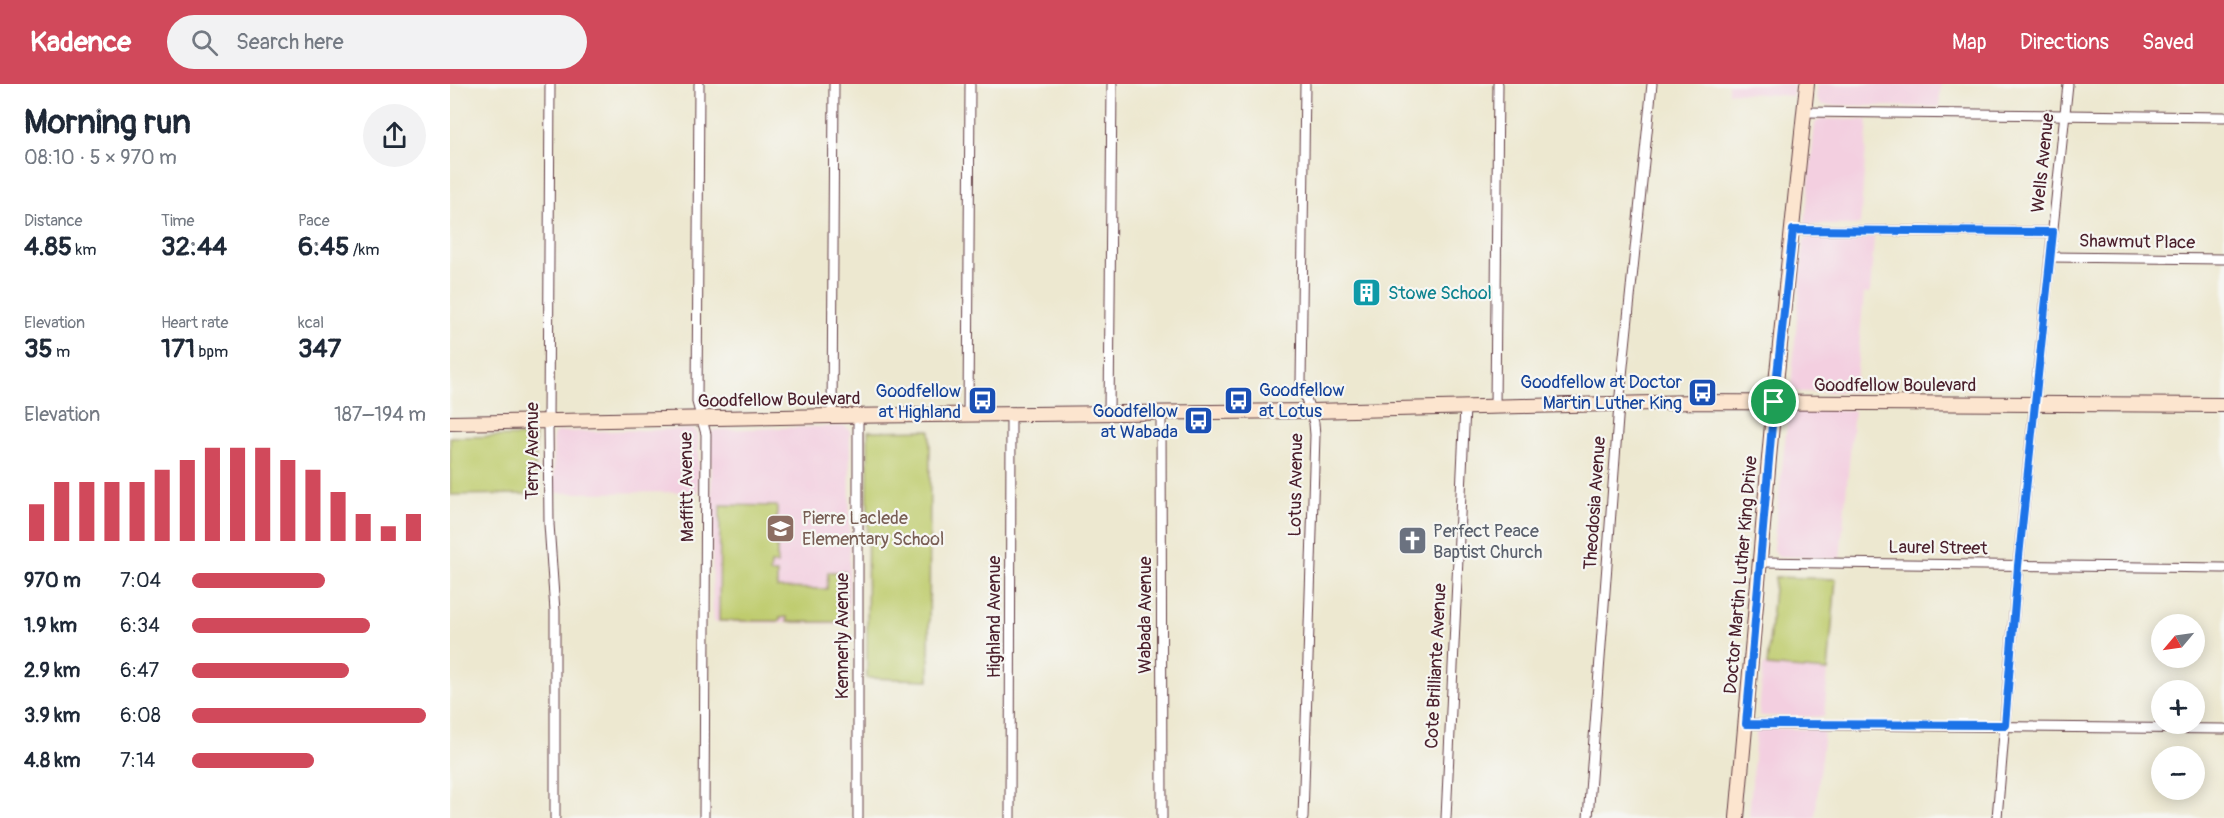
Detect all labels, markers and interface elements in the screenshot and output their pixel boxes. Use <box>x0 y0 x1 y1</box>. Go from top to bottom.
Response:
search box <box>167 15 587 69</box>
text: Kadence <box>30 25 131 60</box>
icon: search <box>188 26 221 59</box>
text: Search here <box>236 28 343 56</box>
text: Map <box>1952 29 1987 56</box>
text: Directions <box>2020 29 2109 56</box>
text: Saved <box>2142 29 2194 56</box>
text: Morning run <box>24 102 191 143</box>
button: share <box>363 104 426 167</box>
street label: Wells Avenue <box>2026 112 2060 214</box>
text: 08:10 · 5 × 970 m <box>24 145 177 170</box>
text: Distance <box>24 211 83 231</box>
text: Time <box>161 211 194 231</box>
text: Pace <box>298 211 330 231</box>
street label: Shawmut Place <box>2079 229 2195 255</box>
text: 4.85 <box>24 231 72 263</box>
text: 32:44 <box>161 231 227 263</box>
text: 6:45 <box>298 231 349 263</box>
text: km <box>72 240 96 260</box>
text: /km <box>349 240 379 260</box>
building icon: Stowe School <box>1351 277 1383 309</box>
place label: Stowe School <box>1388 282 1492 305</box>
text: Elevation <box>24 313 85 333</box>
text: Heart rate <box>161 313 228 333</box>
text: kcal <box>298 313 324 333</box>
text: 35 <box>24 333 53 365</box>
text: 171 <box>161 333 195 365</box>
text: 347 <box>298 333 341 365</box>
text: m <box>53 342 70 362</box>
text: bpm <box>195 342 228 362</box>
place label: Goodfellow at Doctor Martin Luther King <box>1520 371 1683 415</box>
street label: Goodfellow Boulevard <box>1814 374 1976 397</box>
bus stop icon: Goodfellow at Doctor Martin Luther King <box>1687 376 1719 408</box>
pin <box>1748 376 1799 427</box>
place label: Goodfellow at Lotus <box>1259 379 1344 423</box>
place label: Goodfellow at Highland <box>876 380 961 424</box>
bus stop icon: Goodfellow at Lotus <box>1222 384 1254 416</box>
bus stop icon: Goodfellow at Highland <box>966 385 998 417</box>
icon: arrive <box>1757 385 1790 418</box>
street label: Goodfellow Boulevard <box>697 387 861 413</box>
place label: Goodfellow at Wabada <box>1093 400 1178 444</box>
text: Elevation <box>24 402 100 427</box>
text: 187–194 m <box>334 402 426 427</box>
street label: Terry Avenue <box>521 402 544 500</box>
bus stop icon: Goodfellow at Wabada <box>1183 405 1215 437</box>
street label: Maffitt Avenue <box>675 432 699 542</box>
street label: Lotus Avenue <box>1284 433 1308 537</box>
street label: Theodosia Avenue <box>1579 435 1611 571</box>
street label: Doctor Martin Luther King Drive <box>1719 455 1763 695</box>
place label: Pierre Laclede Elementary School <box>802 507 944 551</box>
school or university icon: Pierre Laclede Elementary School <box>765 512 797 544</box>
place label: Perfect Peace Baptist Church <box>1433 520 1542 564</box>
church icon: Perfect Peace Baptist Church <box>1396 525 1428 557</box>
street label: Laurel Street <box>1888 536 1989 560</box>
street label: Highland Avenue <box>983 556 1006 678</box>
street label: Wabada Avenue <box>1134 556 1157 674</box>
text: 970 m <box>24 568 81 593</box>
text: 7:04 <box>120 568 161 593</box>
street label: Kennerly Avenue <box>831 573 854 699</box>
street label: Cote Brilliante Avenue <box>1420 583 1452 749</box>
text: 1.9 km <box>24 613 77 638</box>
text: 6:34 <box>120 613 160 638</box>
north arrow <box>2151 614 2205 668</box>
map controls <box>2151 614 2205 800</box>
text: 2.9 km <box>24 658 80 683</box>
text: 6:47 <box>120 658 159 683</box>
button: + <box>2151 680 2205 734</box>
text: 3.9 km <box>24 703 80 728</box>
text: 6:08 <box>120 703 161 728</box>
button: − <box>2151 746 2205 800</box>
text: 4.8 km <box>24 748 81 773</box>
text: 7:14 <box>120 748 155 773</box>

